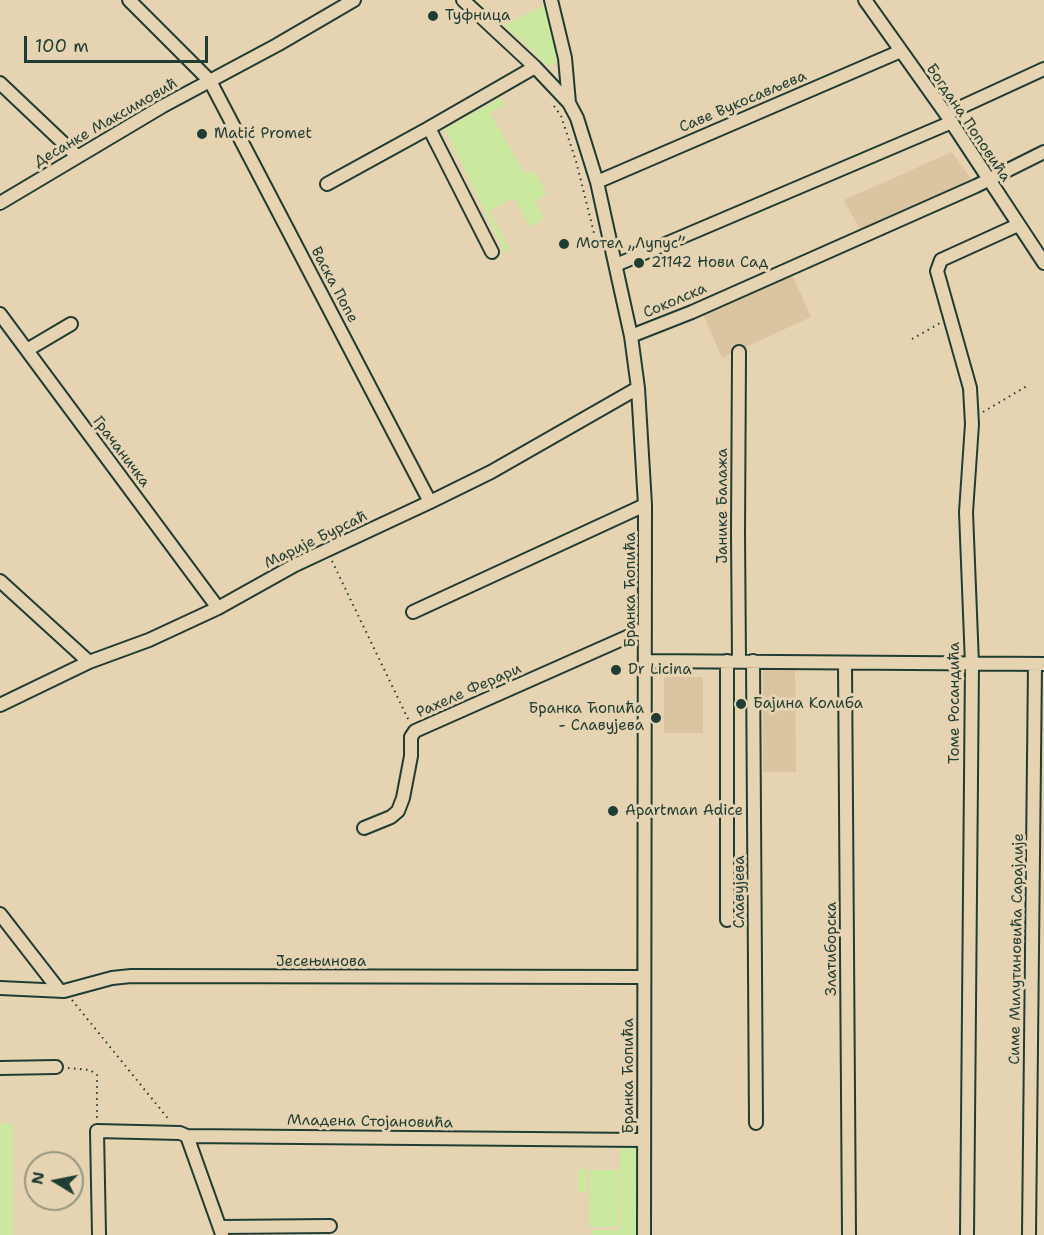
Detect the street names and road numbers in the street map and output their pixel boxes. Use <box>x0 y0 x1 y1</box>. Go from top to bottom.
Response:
street label: Богдана Поповића <box>922 60 1014 186</box>
street label: Саве Вукосављева <box>677 67 809 137</box>
street label: Десанке Максимовић <box>31 75 181 171</box>
street label: Васка Попе <box>306 244 362 326</box>
street label: Соколска <box>641 280 709 322</box>
street label: Грачаничка <box>88 413 154 491</box>
street label: Јанике Балажа <box>714 448 732 564</box>
street label: Марије Бурсаћ <box>262 507 370 573</box>
street label: Бранка Ћопића <box>622 532 640 648</box>
street label: Томе Росандића <box>946 642 964 764</box>
street label: Рахеле Ферари <box>414 660 524 722</box>
street label: Симе Милутиновића Сарајлије <box>1006 833 1028 1065</box>
street label: Славујева <box>731 855 749 929</box>
street label: Златиборска <box>823 902 841 996</box>
street label: Јесењинова <box>276 953 366 971</box>
street label: Бранка Ћопића <box>620 1018 638 1134</box>
street label: Младена Стојановића <box>287 1112 453 1132</box>

